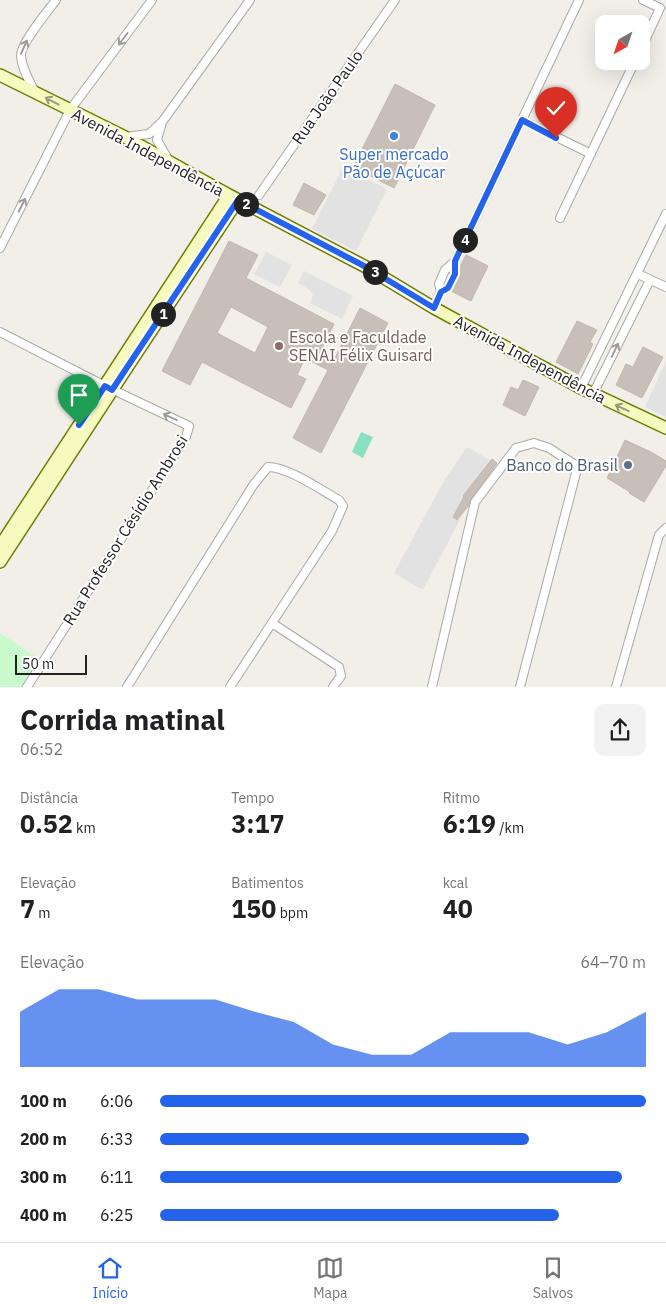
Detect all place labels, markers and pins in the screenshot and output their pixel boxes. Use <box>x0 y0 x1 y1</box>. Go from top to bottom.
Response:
pin <box>535 87 577 138</box>
marker: Super mercado Pão de Açúcar <box>388 130 400 142</box>
place label: Super mercado Pão de Açúcar <box>339 144 449 182</box>
pin: 2 <box>234 192 258 216</box>
pin: 4 <box>452 228 478 252</box>
pin: 3 <box>362 260 388 284</box>
pin: 1 <box>150 302 176 326</box>
place label: Escola e Faculdade SENAI Félix Guisard <box>289 327 433 365</box>
marker: Escola e Faculdade SENAI Félix Guisard <box>273 340 285 352</box>
pin <box>58 374 100 425</box>
place label: Banco do Brasil <box>506 455 618 475</box>
marker: Banco do Brasil <box>622 459 634 471</box>

